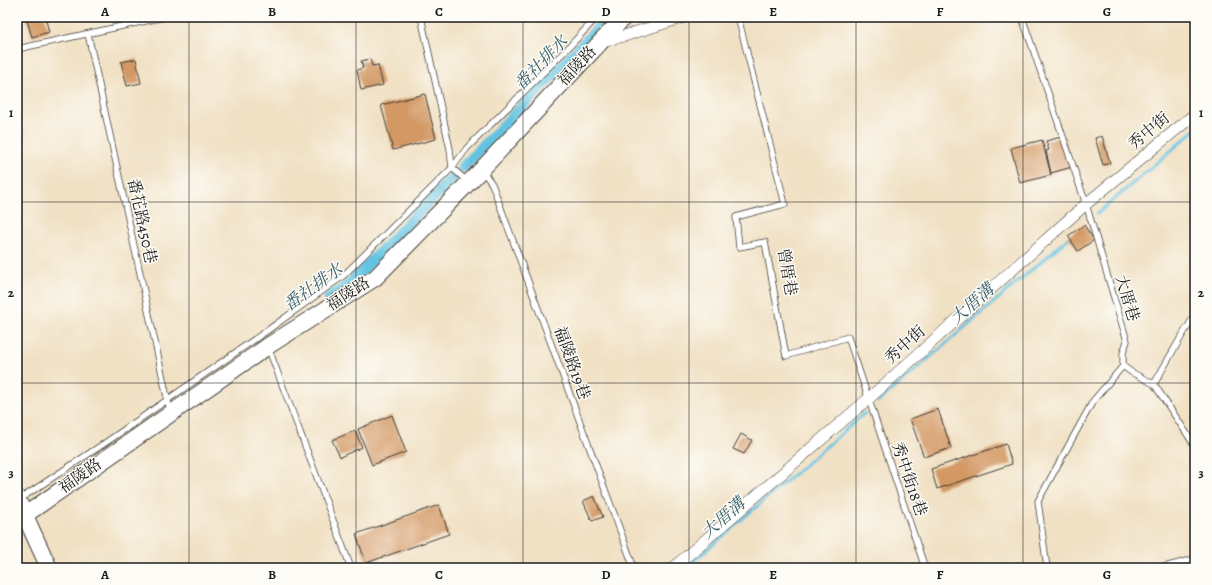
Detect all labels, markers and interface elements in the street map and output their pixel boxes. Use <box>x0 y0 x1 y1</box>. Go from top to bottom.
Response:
text: A <box>100 3 110 20</box>
text: B <box>268 3 276 20</box>
text: C <box>435 3 443 20</box>
text: D <box>601 3 611 20</box>
text: E <box>769 3 777 20</box>
text: F <box>937 3 944 20</box>
text: G <box>1103 3 1111 20</box>
water label: 番社排水 <box>509 29 574 95</box>
street label: 福陵路 <box>553 41 601 91</box>
text: 1 <box>9 104 14 121</box>
text: 1 <box>1199 104 1204 121</box>
street label: 秀中街 <box>1124 107 1174 155</box>
street label: 番花路450巷 <box>122 176 162 266</box>
street label: 曾厝巷 <box>772 246 802 298</box>
water label: 番社排水 <box>279 257 349 316</box>
street label: 福陵路 <box>322 272 374 316</box>
street label: 大厝巷 <box>1109 272 1145 324</box>
water label: 大厝溝 <box>945 277 1001 329</box>
text: 2 <box>8 284 15 301</box>
text: 2 <box>1198 284 1205 301</box>
street label: 秀中街 <box>880 321 930 369</box>
street label: 福陵路19巷 <box>549 323 595 403</box>
street label: 秀中街18巷 <box>886 439 932 519</box>
street label: 福陵路 <box>54 453 106 499</box>
text: 3 <box>8 464 14 481</box>
text: 3 <box>1198 464 1204 481</box>
water label: 大厝溝 <box>696 491 752 543</box>
text: A <box>100 566 110 583</box>
text: B <box>268 566 276 583</box>
text: C <box>435 566 443 583</box>
text: D <box>601 566 611 583</box>
text: E <box>769 566 777 583</box>
text: F <box>937 566 944 583</box>
text: G <box>1103 566 1111 583</box>

